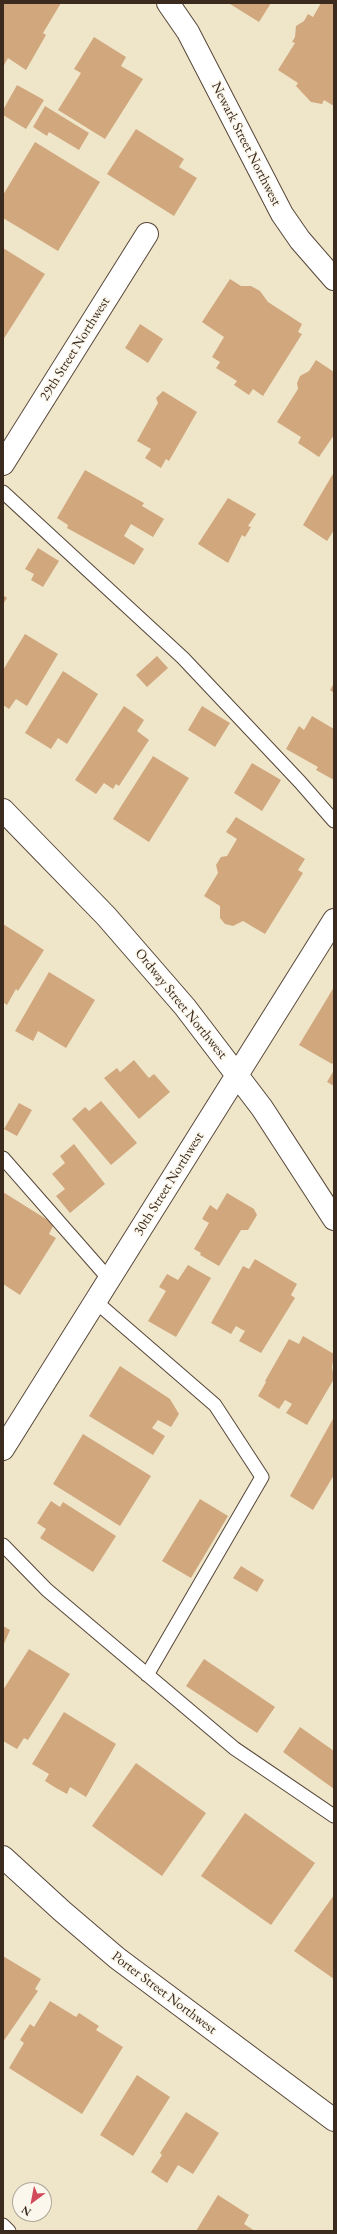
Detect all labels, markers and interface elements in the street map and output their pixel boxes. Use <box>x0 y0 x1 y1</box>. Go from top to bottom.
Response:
street label: Newark Street Northwest <box>207 79 285 209</box>
street label: 29th Street Northwest <box>36 294 114 404</box>
street label: Ordway Street Northwest <box>131 945 231 1063</box>
street label: 30th Street Northwest <box>130 1129 208 1239</box>
street label: Porter Street Northwest <box>108 1948 220 2038</box>
north arrow <box>12 2182 52 2222</box>
text: N <box>19 2203 34 2220</box>

